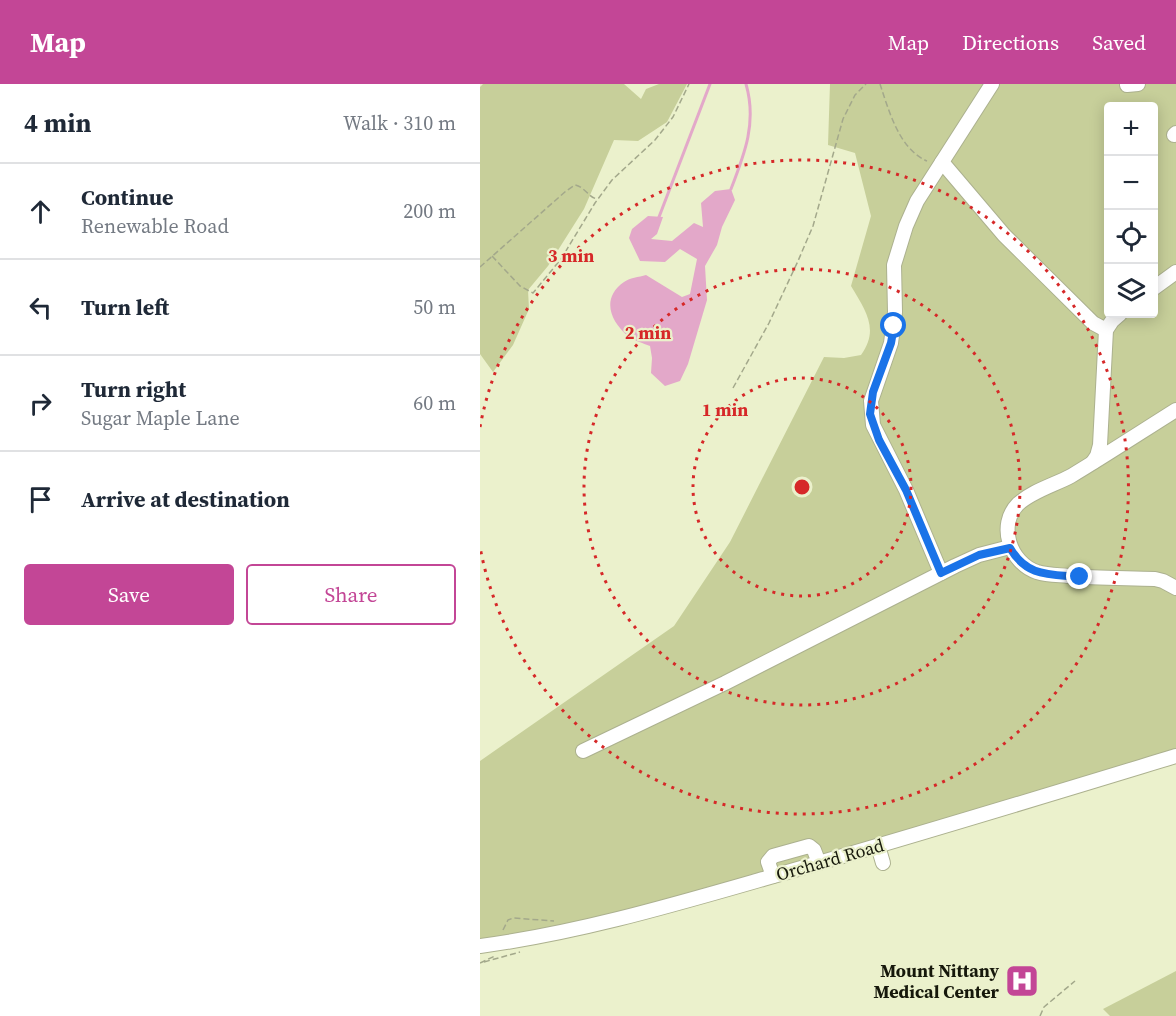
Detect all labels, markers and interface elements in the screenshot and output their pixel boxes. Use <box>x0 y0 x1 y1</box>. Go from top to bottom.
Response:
text: Map <box>30 23 86 61</box>
text: Map <box>888 28 929 57</box>
text: Directions <box>962 28 1059 57</box>
text: Saved <box>1092 28 1146 57</box>
map controls <box>1104 102 1158 318</box>
button: + <box>1104 102 1158 156</box>
text: 4 min <box>24 105 91 141</box>
text: Walk · 310 m <box>343 109 456 137</box>
button: − <box>1104 156 1158 210</box>
text: Continue <box>81 182 174 212</box>
icon: ahead <box>24 195 57 228</box>
text: 200 m <box>403 197 456 225</box>
button: locate <box>1104 210 1158 264</box>
text: Renewable Road <box>81 212 229 240</box>
text: 3 min <box>548 243 594 268</box>
button: layers <box>1104 264 1158 318</box>
icon: left <box>24 291 57 324</box>
text: Turn left <box>81 292 169 322</box>
text: 50 m <box>413 293 456 321</box>
route start <box>880 312 906 338</box>
text: 2 min <box>625 320 671 345</box>
text: Turn right <box>81 374 186 404</box>
icon: right <box>24 387 57 420</box>
text: 60 m <box>413 389 456 417</box>
text: 1 min <box>702 397 748 422</box>
text: Sugar Maple Lane <box>81 404 240 432</box>
centre of rings <box>792 477 812 497</box>
icon: arrive <box>24 483 57 516</box>
text: Arrive at destination <box>81 484 290 514</box>
route end <box>1066 563 1092 589</box>
button: Save <box>24 564 234 625</box>
button: Share <box>246 564 456 625</box>
street label: Orchard Road <box>773 832 887 887</box>
place label: Mount Nittany Medical Center <box>874 958 1000 1004</box>
hospital icon: Mount Nittany Medical Center <box>1004 963 1040 999</box>

